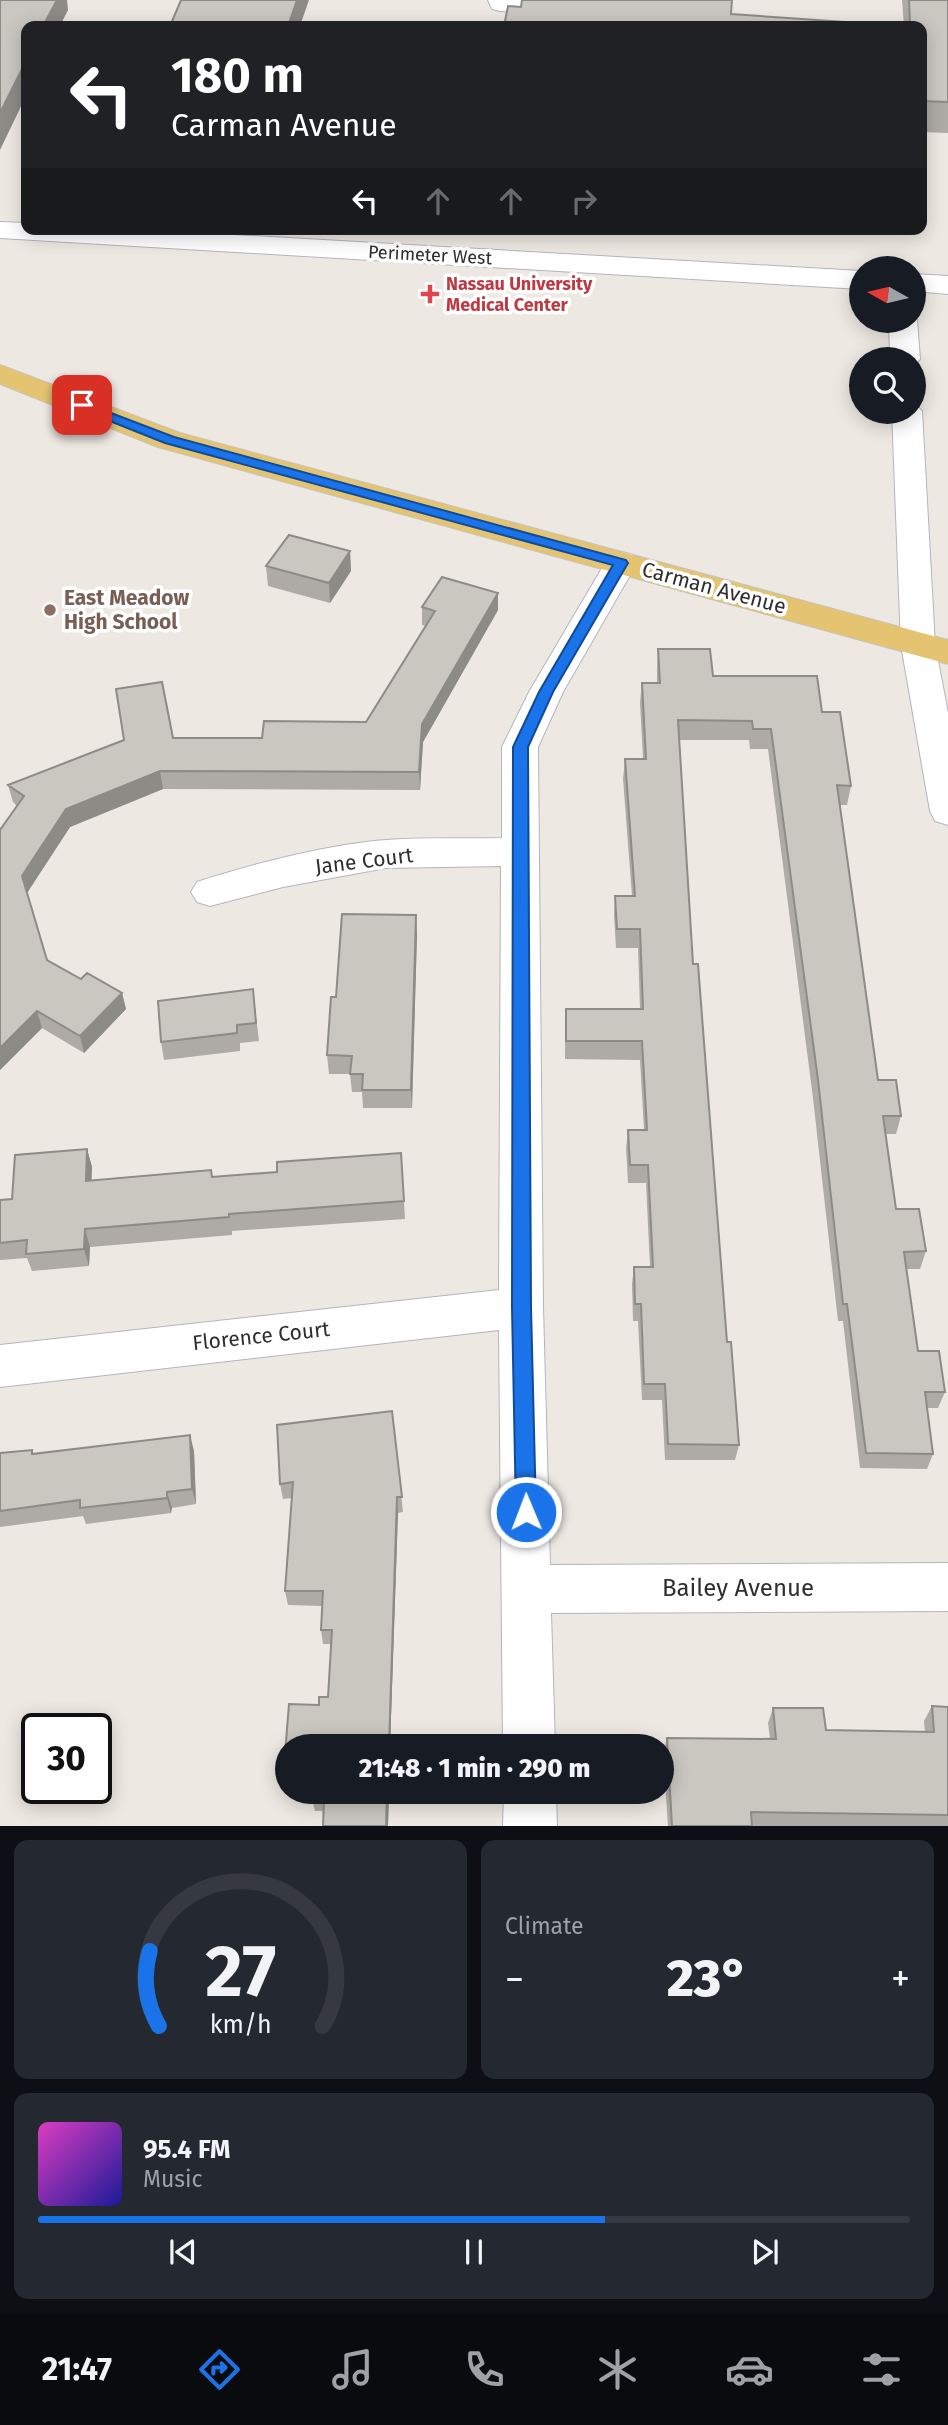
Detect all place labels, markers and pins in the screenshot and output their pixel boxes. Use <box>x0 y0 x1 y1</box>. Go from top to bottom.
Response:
place label: Nassau University Medical Center <box>446 273 593 316</box>
marker: Nassau University Medical Center <box>420 284 440 304</box>
pin <box>52 375 112 435</box>
place label: East Meadow High School <box>64 585 190 635</box>
marker: East Meadow High School <box>42 602 58 618</box>

